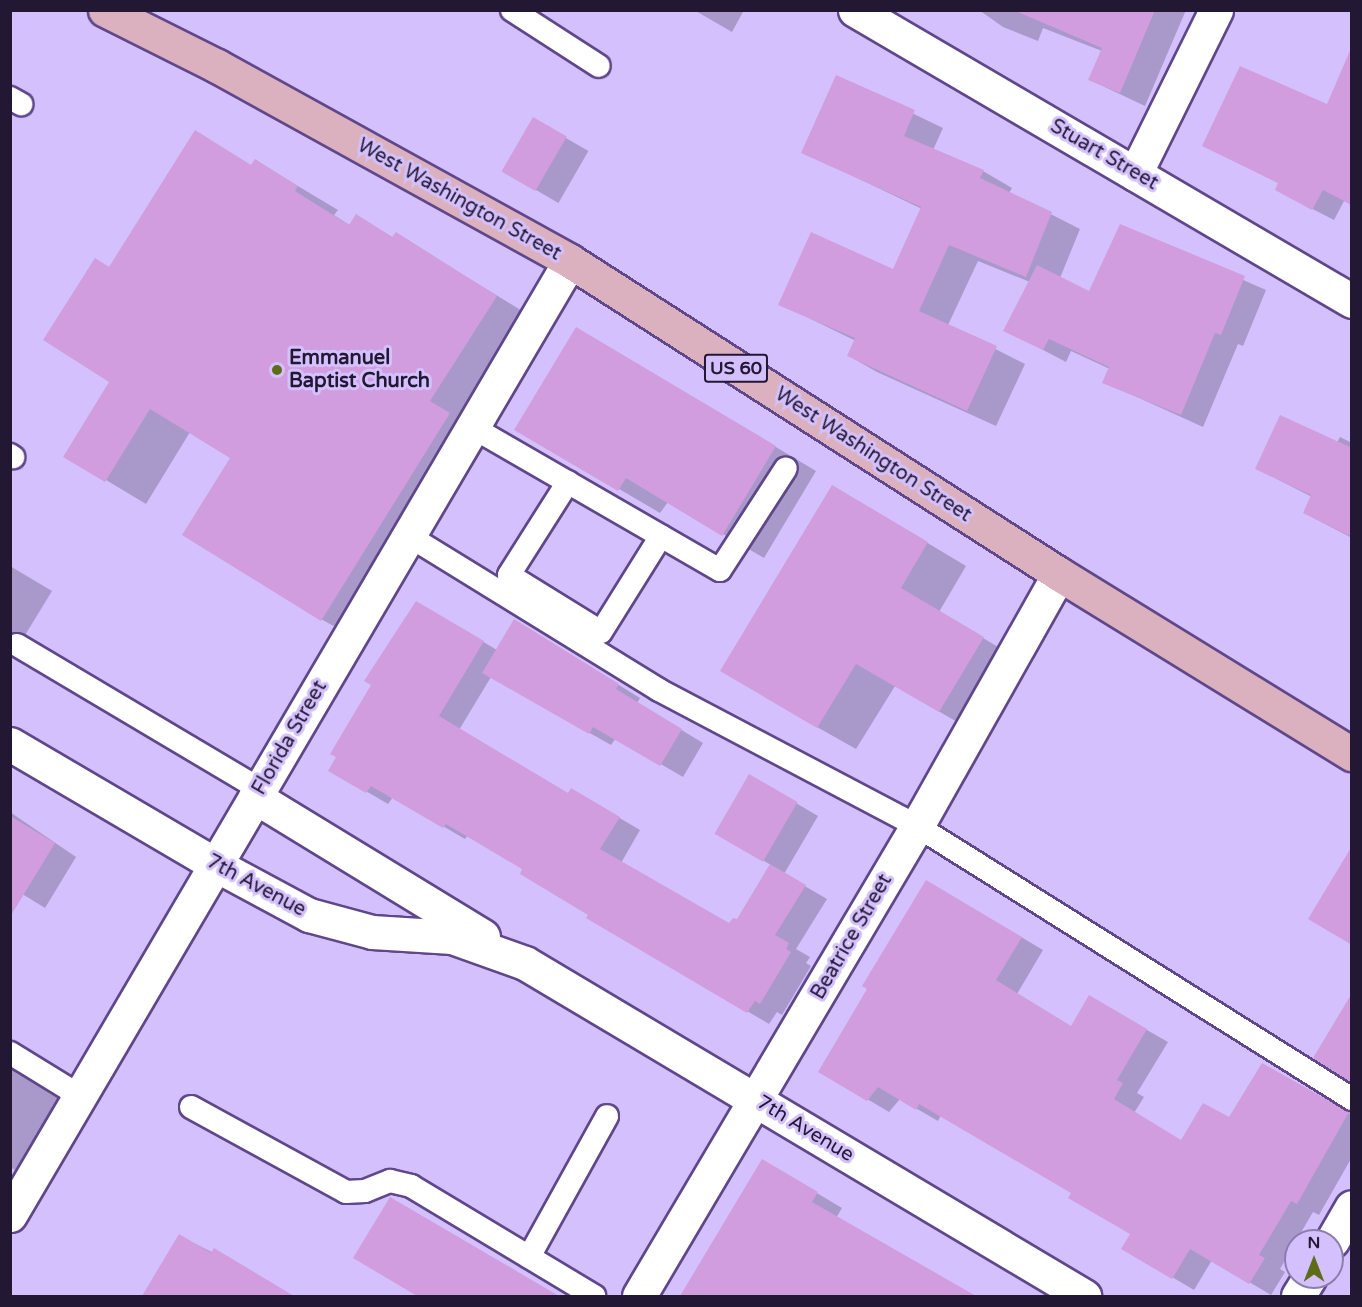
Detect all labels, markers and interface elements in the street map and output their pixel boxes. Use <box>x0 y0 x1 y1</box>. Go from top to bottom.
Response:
street label: Stuart Street <box>1046 114 1162 196</box>
street label: West Washington Street <box>353 134 565 266</box>
place label: Emmanuel Baptist Church <box>289 346 430 393</box>
road number: US 60 <box>703 353 769 383</box>
marker: Emmanuel Baptist Church <box>270 363 284 377</box>
street label: West Washington Street <box>770 382 976 528</box>
street label: Florida Street <box>248 677 332 799</box>
street label: 7th Avenue <box>202 850 310 922</box>
street label: Beatrice Street <box>806 870 898 1004</box>
street label: 7th Avenue <box>752 1091 858 1167</box>
north arrow <box>1284 1229 1344 1289</box>
text: N <box>1308 1233 1320 1253</box>

